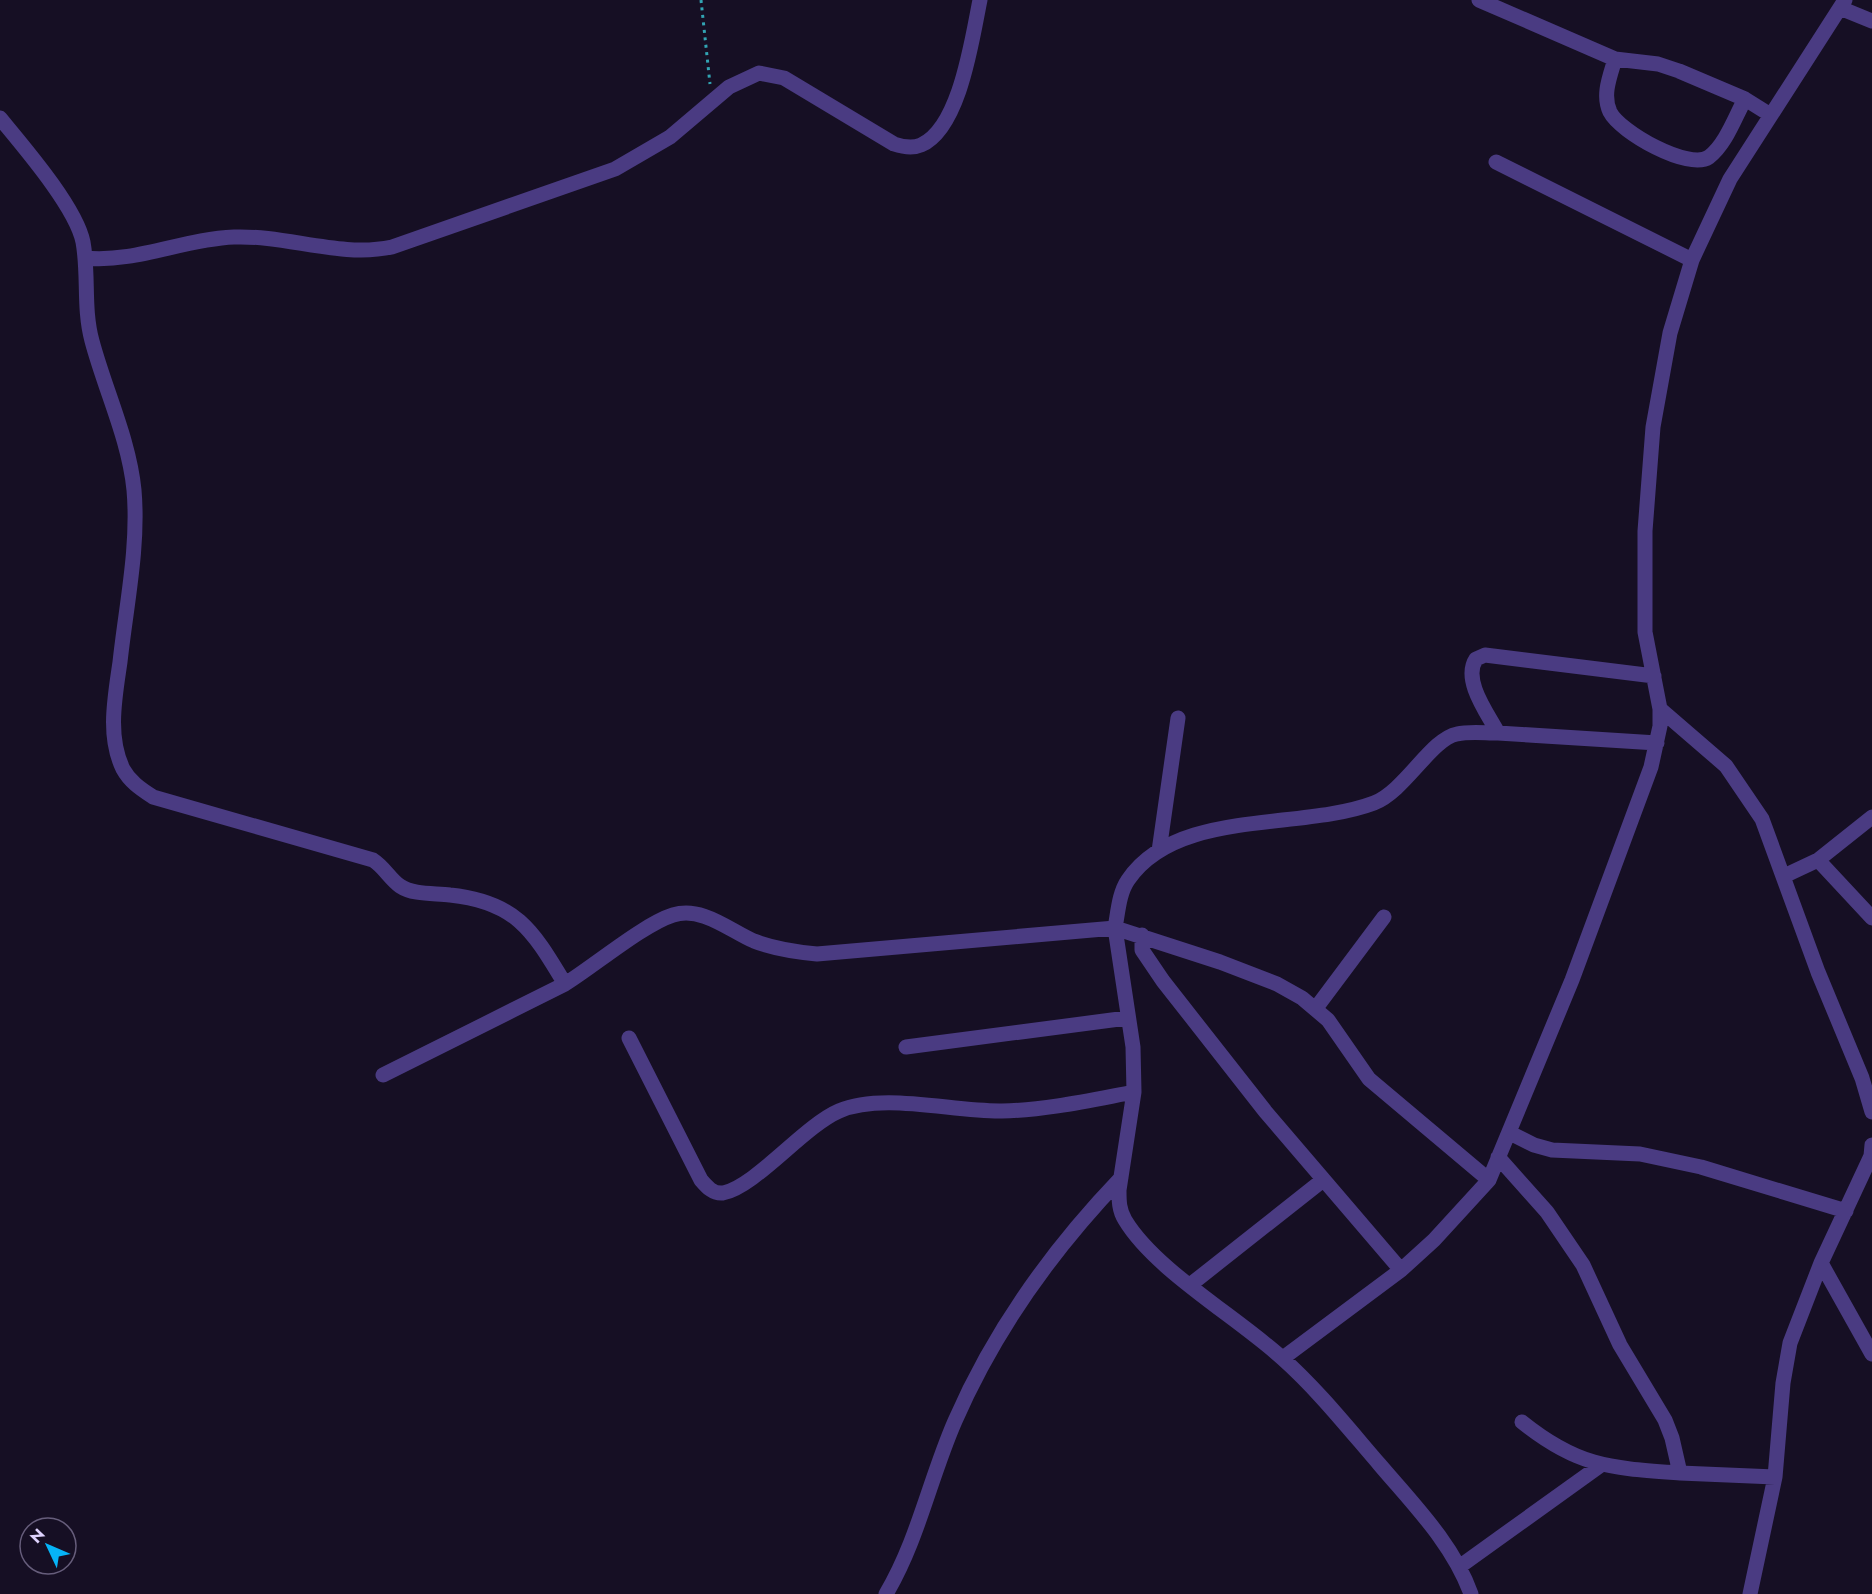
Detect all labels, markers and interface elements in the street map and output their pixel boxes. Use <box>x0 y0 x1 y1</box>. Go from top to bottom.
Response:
north arrow <box>18 1516 78 1576</box>
text: N <box>25 1523 50 1548</box>

